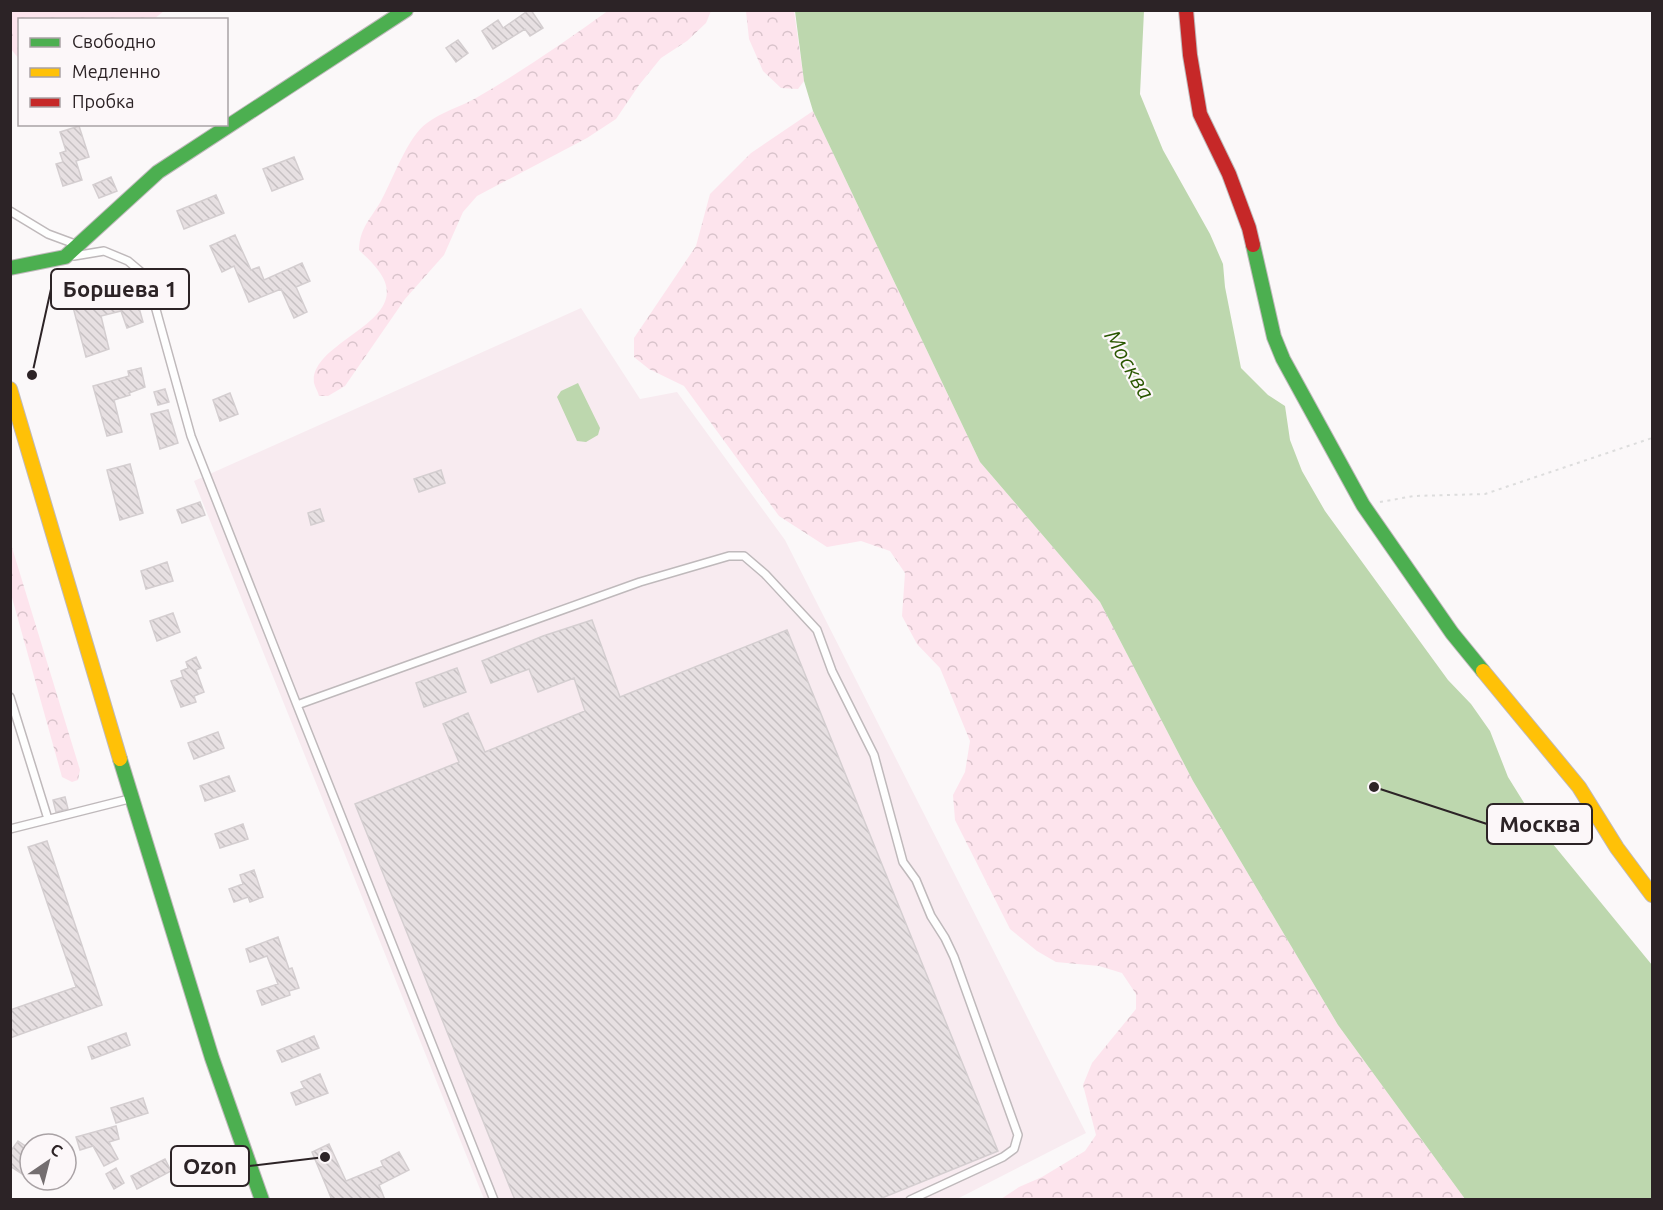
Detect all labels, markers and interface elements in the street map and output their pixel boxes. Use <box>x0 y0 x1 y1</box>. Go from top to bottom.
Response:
legend <box>18 18 228 126</box>
text: Свободно <box>72 31 156 51</box>
text: Медленно <box>72 61 161 81</box>
text: Пробка <box>72 91 135 111</box>
callout: Боршева 1 <box>51 269 189 309</box>
text: Боршева 1 <box>63 276 177 301</box>
water label: Москва <box>1100 325 1160 403</box>
callout: Москва <box>1487 804 1592 844</box>
text: Москва <box>1500 811 1580 836</box>
north arrow <box>18 1132 78 1192</box>
text: С <box>47 1139 66 1160</box>
callout: Ozon <box>171 1146 249 1186</box>
text: Ozon <box>183 1153 237 1178</box>

